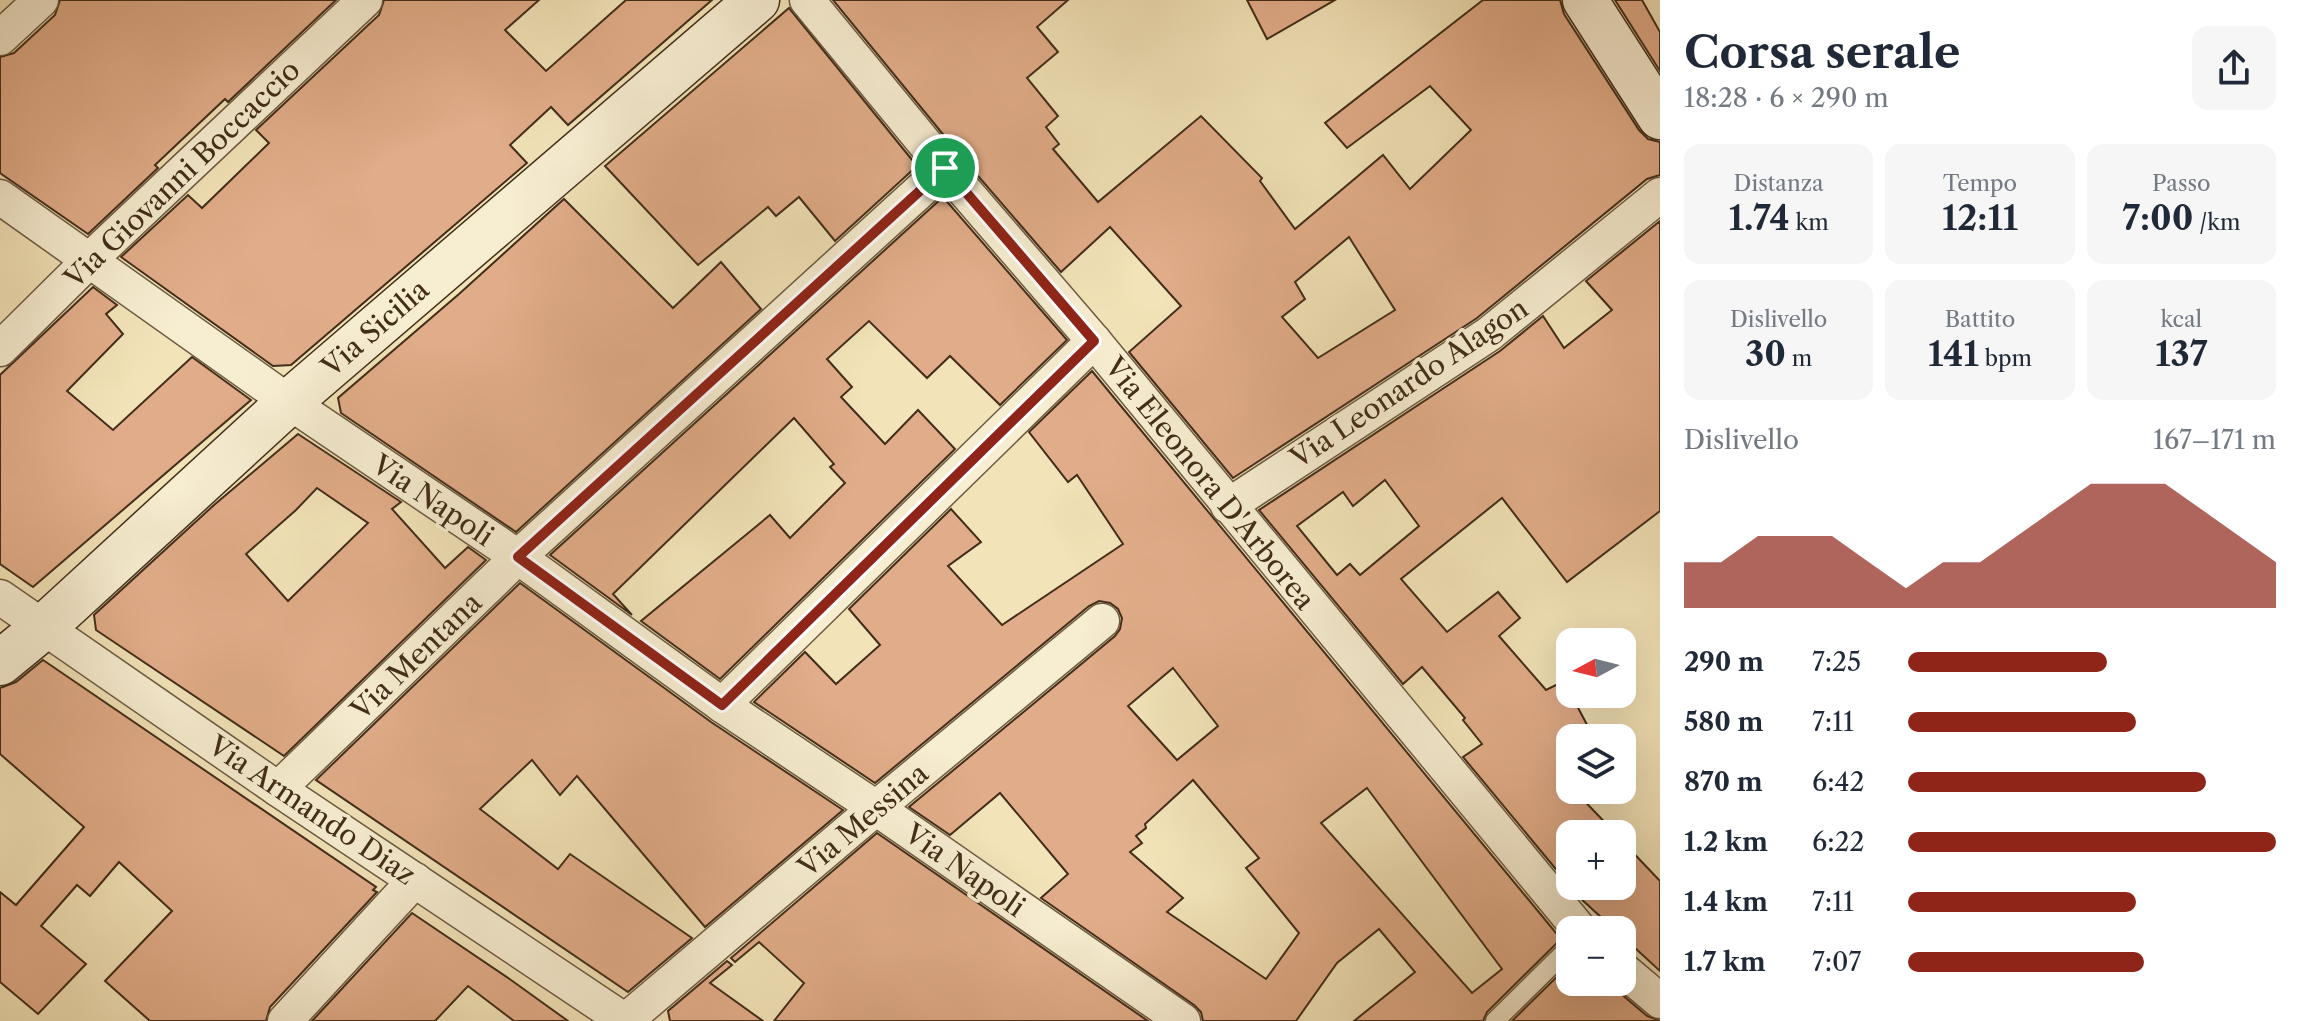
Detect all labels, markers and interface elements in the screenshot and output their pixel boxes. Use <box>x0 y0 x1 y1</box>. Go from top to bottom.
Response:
text: Corsa serale <box>1684 25 1960 79</box>
button: share <box>2192 26 2276 110</box>
street label: Via Giovanni Boccaccio <box>56 53 307 296</box>
text: 18:28 · 6 × 290 m <box>1684 82 1889 114</box>
pin <box>911 134 979 202</box>
icon: arrive <box>923 146 967 190</box>
text: Distanza <box>1734 170 1824 197</box>
text: Tempo <box>1943 170 2017 197</box>
text: Passo <box>2152 170 2211 197</box>
text: 1.74 <box>1729 197 1790 239</box>
text: 12:11 <box>1942 197 2018 239</box>
text: 7:00 <box>2122 197 2193 239</box>
text: km <box>1790 209 1829 236</box>
text: /km <box>2193 209 2240 236</box>
street label: Via Sicilia <box>314 272 436 384</box>
street label: Via Leonardo Alagon <box>1283 291 1534 476</box>
text: Dislivello <box>1730 306 1827 333</box>
text: Battito <box>1945 306 2015 333</box>
text: kcal <box>2161 306 2202 333</box>
text: 30 <box>1745 333 1786 375</box>
text: 141 <box>1928 333 1979 375</box>
text: 137 <box>2155 333 2207 375</box>
text: m <box>1786 345 1812 372</box>
text: bpm <box>1979 345 2032 372</box>
street label: Via Eleonora D'Arborea <box>1097 349 1322 616</box>
text: Dislivello <box>1684 424 1799 456</box>
text: 167–171 m <box>2153 424 2276 456</box>
street label: Via Napoli <box>365 446 500 553</box>
street label: Via Mentana <box>343 585 489 727</box>
north arrow <box>1556 628 1636 708</box>
map controls <box>1556 628 1636 996</box>
text: 290 m <box>1684 646 1764 678</box>
text: 7:25 <box>1812 646 1861 678</box>
text: 580 m <box>1684 706 1763 738</box>
text: 7:11 <box>1812 706 1854 738</box>
button: layers <box>1556 724 1636 804</box>
street label: Via Armando Diaz <box>201 728 422 892</box>
street label: Via Messina <box>790 756 935 885</box>
text: 870 m <box>1684 766 1763 798</box>
text: 6:42 <box>1812 766 1865 798</box>
street label: Via Napoli <box>897 816 1032 924</box>
button: + <box>1556 820 1636 900</box>
text: 1.2 km <box>1684 826 1768 858</box>
text: 6:22 <box>1812 826 1864 858</box>
text: 1.4 km <box>1684 886 1768 918</box>
text: 7:11 <box>1812 886 1854 918</box>
button: − <box>1556 916 1636 996</box>
text: 1.7 km <box>1684 946 1766 978</box>
text: 7:07 <box>1812 946 1861 978</box>

